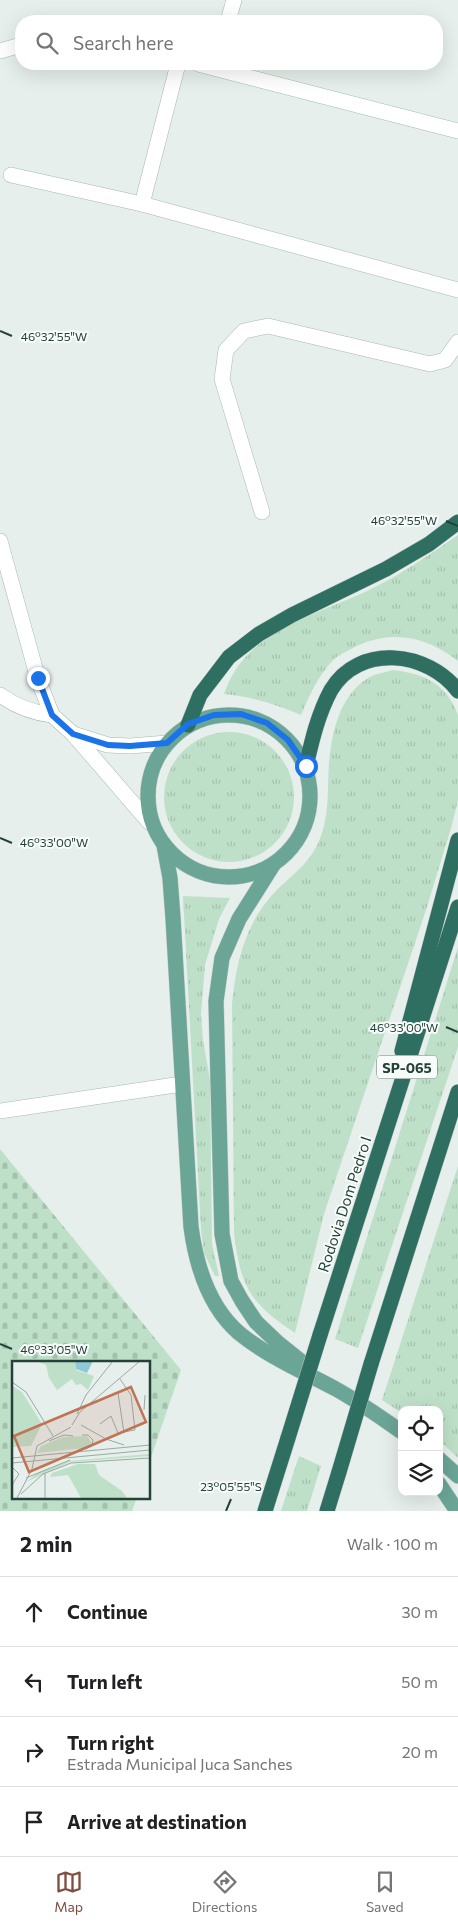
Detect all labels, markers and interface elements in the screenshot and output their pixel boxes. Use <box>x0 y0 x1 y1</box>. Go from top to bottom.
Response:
search box <box>15 15 443 70</box>
icon: search <box>33 29 61 57</box>
text: Search here <box>73 31 173 54</box>
text: 46°32'55"W <box>21 329 87 343</box>
text: 46°32'55"W <box>371 513 437 527</box>
route end <box>27 667 50 690</box>
route start <box>295 755 318 778</box>
text: 46°33'00"W <box>20 835 88 849</box>
text: 46°33'00"W <box>370 1020 438 1034</box>
road number: SP-065 <box>377 1056 437 1078</box>
street label: Rodovia Dom Pedro I <box>314 1134 374 1274</box>
text: 46°33'05"W <box>20 1342 88 1356</box>
inset map <box>12 1361 150 1498</box>
map controls <box>398 1406 443 1496</box>
button: locate <box>398 1406 443 1451</box>
button: layers <box>398 1451 443 1496</box>
text: 23°05'55"S <box>200 1479 262 1493</box>
text: 2 min <box>20 1531 72 1556</box>
text: Walk · 100 m <box>347 1534 438 1553</box>
icon: ahead <box>20 1598 48 1626</box>
text: Continue <box>67 1600 147 1623</box>
text: 30 m <box>401 1602 438 1621</box>
icon: left <box>20 1668 48 1696</box>
text: Turn left <box>67 1670 142 1693</box>
text: 50 m <box>401 1672 438 1691</box>
text: Turn right <box>67 1731 154 1754</box>
icon: right <box>20 1738 48 1766</box>
text: 20 m <box>402 1742 438 1761</box>
text: Estrada Municipal Juca Sanches <box>67 1754 293 1773</box>
icon: arrive <box>20 1808 48 1836</box>
text: Arrive at destination <box>67 1810 247 1833</box>
tab: Map <box>54 1868 83 1915</box>
tab: Directions <box>192 1868 257 1915</box>
tab: Saved <box>366 1868 404 1915</box>

